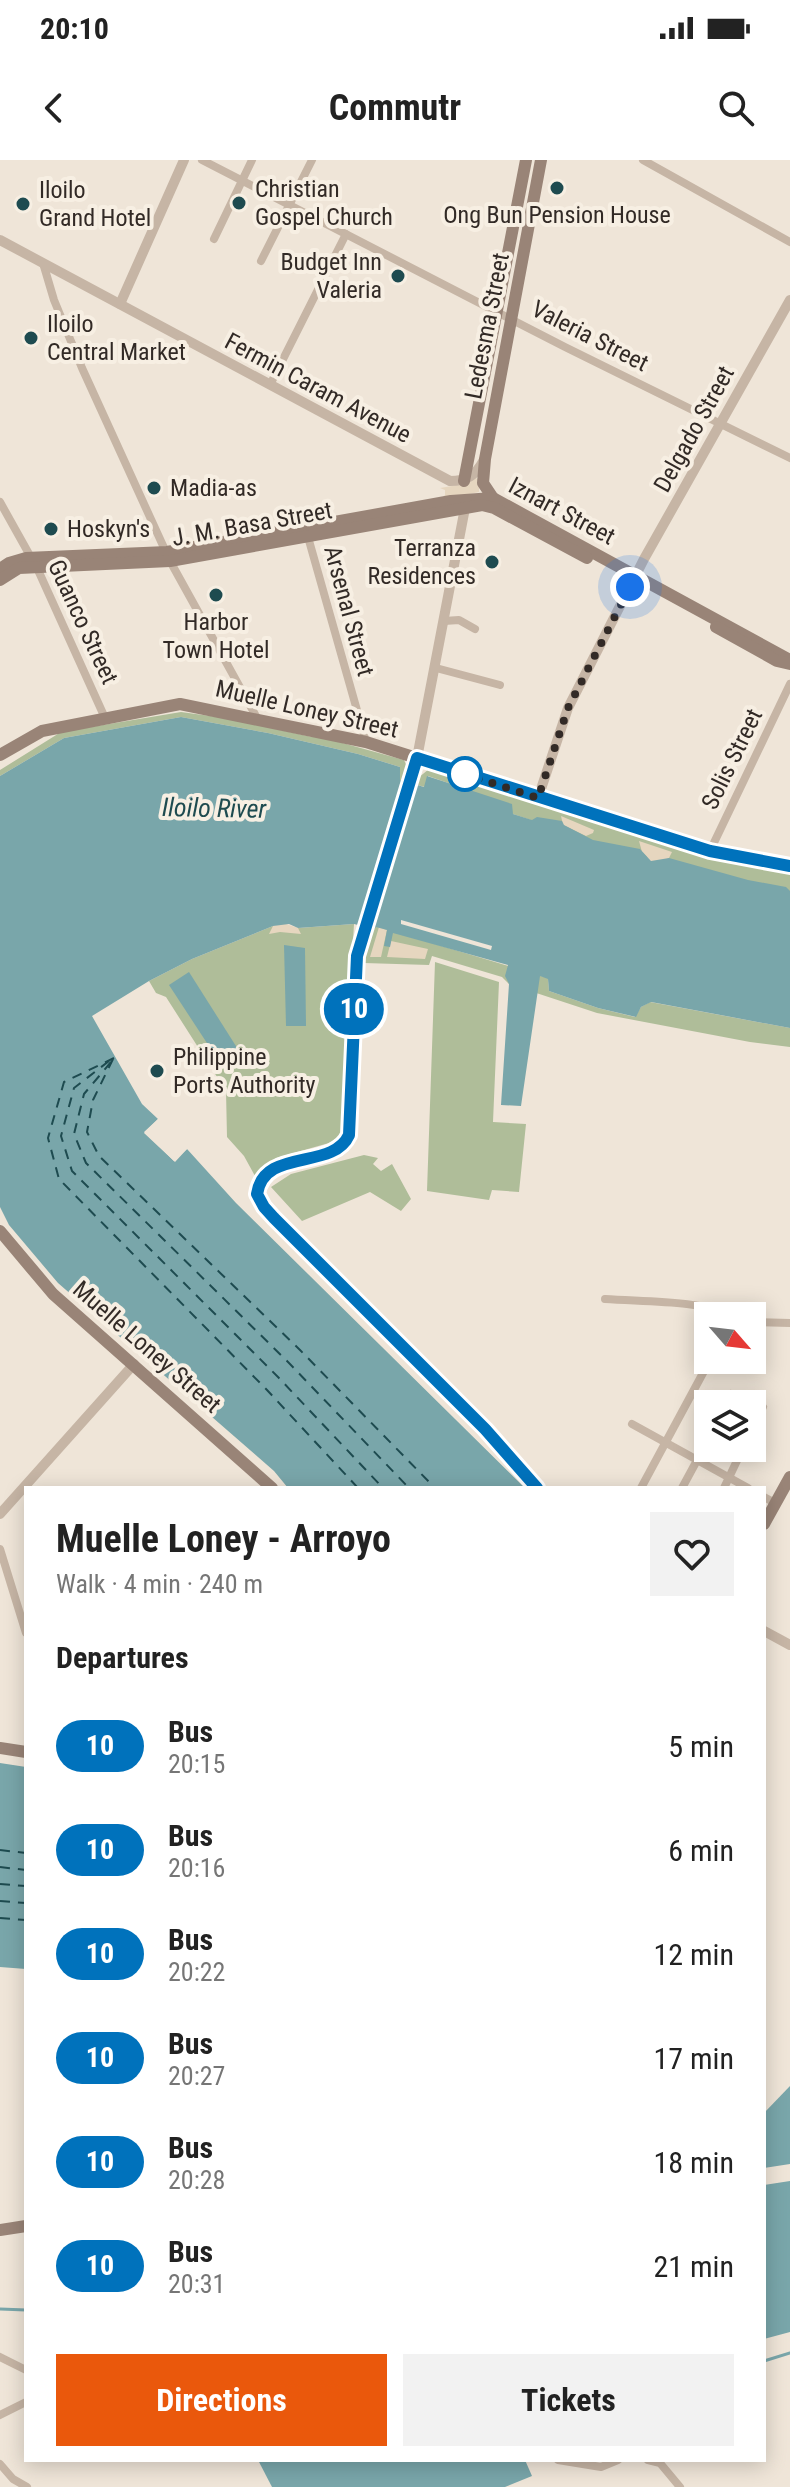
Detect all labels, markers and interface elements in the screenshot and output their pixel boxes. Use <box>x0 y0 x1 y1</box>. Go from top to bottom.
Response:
text: 20:10 <box>40 11 109 46</box>
icon: back <box>32 86 76 130</box>
icon: search <box>714 86 758 130</box>
text: Commutr <box>329 87 461 129</box>
place label: Christian Gospel Church <box>255 175 393 231</box>
place label: Iloilo Grand Hotel <box>39 176 151 232</box>
marker: Ong Bun Pension House <box>548 179 566 197</box>
marker: Christian Gospel Church <box>230 194 248 212</box>
marker: Iloilo Grand Hotel <box>14 195 32 213</box>
place label: Ong Bun Pension House <box>443 201 671 229</box>
place label: Budget Inn Valeria <box>280 248 382 304</box>
street label: Ledesma Street <box>459 251 515 401</box>
marker: Budget Inn Valeria <box>389 267 407 285</box>
street label: Valeria Street <box>527 295 653 377</box>
place label: Iloilo Central Market <box>47 310 186 366</box>
street label: Fermin Caram Avenue <box>220 327 416 449</box>
marker: Iloilo Central Market <box>22 329 40 347</box>
street label: Delgado Street <box>648 361 740 497</box>
street label: Iznart Street <box>504 471 620 551</box>
place label: Madia-as <box>170 474 257 502</box>
marker: Madia-as <box>145 479 163 497</box>
street label: J. M. Basa Street <box>170 496 334 552</box>
place label: Hoskyn's <box>67 515 150 543</box>
marker: Hoskyn's <box>42 520 60 538</box>
place label: Terranza Residences <box>367 534 476 590</box>
street label: Arsenal Street <box>318 543 380 679</box>
marker: Terranza Residences <box>483 553 501 571</box>
street label: Guanco Street <box>42 555 124 689</box>
your location <box>610 567 650 607</box>
marker: Harbor Town Hotel <box>207 586 225 604</box>
place label: Harbor Town Hotel <box>163 608 269 664</box>
street label: Muelle Loney Street <box>213 674 401 744</box>
street label: Solis Street <box>696 704 768 814</box>
unlabelled marker <box>448 757 482 791</box>
water label: Iloilo River <box>162 792 268 824</box>
line badge: 10 <box>318 983 390 1035</box>
text: 10 <box>340 992 368 1025</box>
place label: Philippine Ports Authority <box>173 1043 316 1099</box>
marker: Philippine Ports Authority <box>148 1062 166 1080</box>
street label: Muelle Loney Street <box>67 1275 227 1419</box>
north arrow <box>694 1302 766 1374</box>
map controls <box>694 1302 766 1462</box>
button: layers <box>694 1390 766 1462</box>
button: heart <box>650 1512 734 1596</box>
text: Muelle Loney - Arroyo <box>56 1517 391 1561</box>
text: Walk · 4 min · 240 m <box>56 1569 263 1599</box>
text: Departures <box>56 1640 189 1675</box>
text: Bus <box>168 1714 213 1749</box>
text: 10 <box>86 1729 114 1762</box>
text: 5 min <box>668 1729 734 1764</box>
text: 20:15 <box>168 1749 225 1779</box>
text: Bus <box>168 1818 213 1853</box>
text: 10 <box>86 1833 114 1866</box>
text: 6 min <box>668 1833 734 1868</box>
text: 20:16 <box>168 1853 225 1883</box>
text: Bus <box>168 1922 213 1957</box>
text: 10 <box>86 1937 114 1970</box>
text: 12 min <box>653 1937 734 1972</box>
text: 20:22 <box>168 1957 225 1987</box>
text: Bus <box>168 2026 213 2061</box>
text: 10 <box>86 2041 114 2074</box>
text: 17 min <box>653 2041 734 2076</box>
text: 20:27 <box>168 2061 225 2091</box>
text: Bus <box>168 2130 213 2165</box>
text: 10 <box>86 2145 114 2178</box>
text: 18 min <box>653 2145 734 2180</box>
text: 20:28 <box>168 2165 225 2195</box>
text: Bus <box>168 2234 213 2269</box>
text: 10 <box>86 2249 114 2282</box>
text: 21 min <box>653 2249 734 2284</box>
text: 20:31 <box>168 2269 225 2299</box>
button: Directions <box>56 2354 387 2446</box>
button: Tickets <box>403 2354 734 2446</box>

